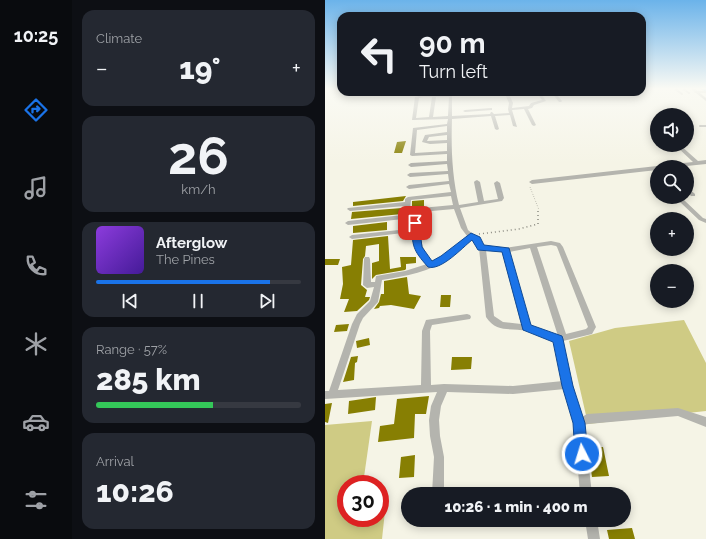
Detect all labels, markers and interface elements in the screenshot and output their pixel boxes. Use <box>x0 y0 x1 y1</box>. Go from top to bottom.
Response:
text: 10:25 <box>14 25 58 46</box>
text: 90 m <box>419 27 485 60</box>
icon: left <box>353 28 405 80</box>
text: Climate <box>96 31 142 46</box>
text: 19° <box>179 51 220 86</box>
text: − <box>96 55 108 81</box>
text: + <box>292 55 301 81</box>
text: Turn left <box>419 61 488 82</box>
icon: directions <box>22 96 50 124</box>
map controls <box>650 108 694 308</box>
button: sound <box>650 108 694 152</box>
text: 26 <box>168 125 229 186</box>
button: search <box>650 160 694 204</box>
icon: music <box>22 174 50 202</box>
text: km/h <box>181 182 216 197</box>
pin <box>398 206 432 240</box>
icon: arrive <box>404 212 426 234</box>
button: + <box>650 212 694 256</box>
text: Afterglow <box>156 234 227 252</box>
icon: phone <box>22 252 50 280</box>
text: The Pines <box>156 252 215 267</box>
button: − <box>650 264 694 308</box>
icon: previous <box>119 290 141 312</box>
icon: pause <box>187 290 209 312</box>
icon: next <box>256 290 278 312</box>
icon: climate <box>22 330 50 358</box>
text: Range · 57% <box>96 342 167 357</box>
text: 285 km <box>96 362 200 397</box>
icon: car <box>22 408 50 436</box>
position arrow <box>561 433 603 475</box>
text: Arrival <box>96 454 134 469</box>
text: 10:26 <box>96 474 174 509</box>
speed limit sign: 30 <box>337 475 389 527</box>
icon: filters <box>22 486 50 514</box>
text: 10:26 · 1 min · 400 m <box>444 498 588 516</box>

